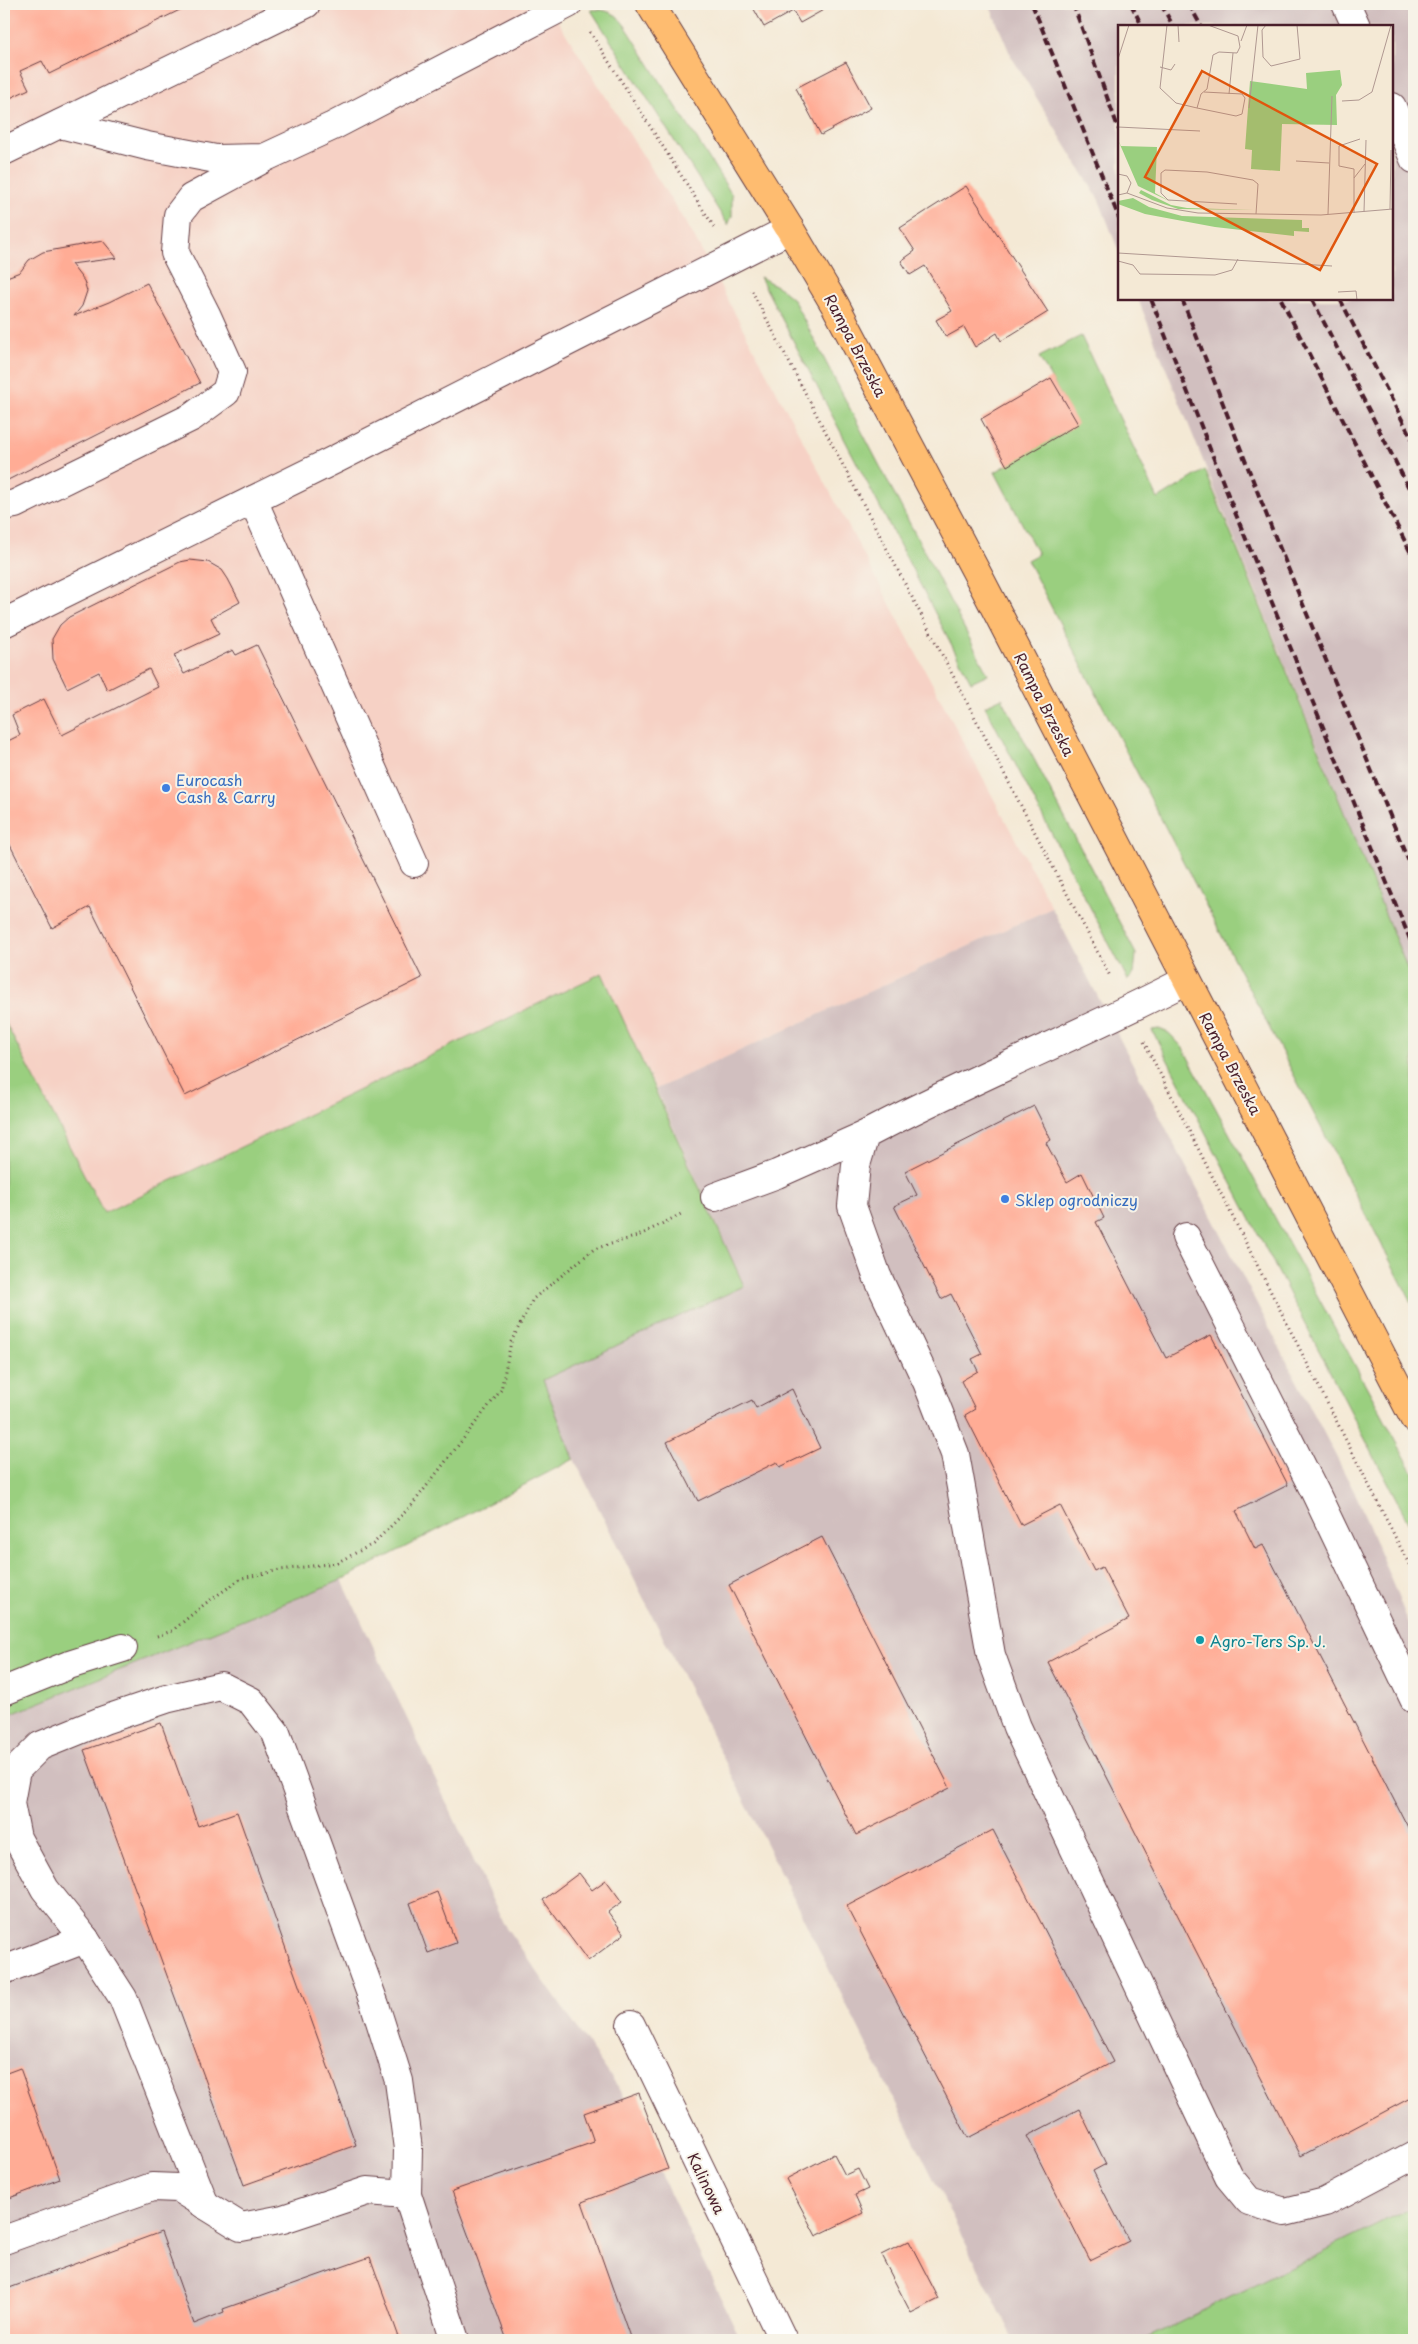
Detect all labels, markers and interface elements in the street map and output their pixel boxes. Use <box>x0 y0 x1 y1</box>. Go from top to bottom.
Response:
inset map <box>1118 25 1393 300</box>
street label: Rampa Brzeska <box>819 289 893 401</box>
street label: Rampa Brzeska <box>1009 648 1081 760</box>
place label: Eurocash Cash & Carry <box>176 768 276 808</box>
marker: Eurocash Cash & Carry <box>160 782 172 794</box>
street label: Rampa Brzeska <box>1194 1007 1268 1119</box>
place label: Sklep ogrodniczy <box>1015 1188 1138 1211</box>
marker: Sklep ogrodniczy <box>999 1193 1011 1205</box>
place label: Agro-Ters Sp. J. <box>1210 1629 1326 1652</box>
marker: Agro-Ters Sp. J. <box>1194 1634 1206 1646</box>
street label: Kalinowa <box>682 2148 732 2218</box>

